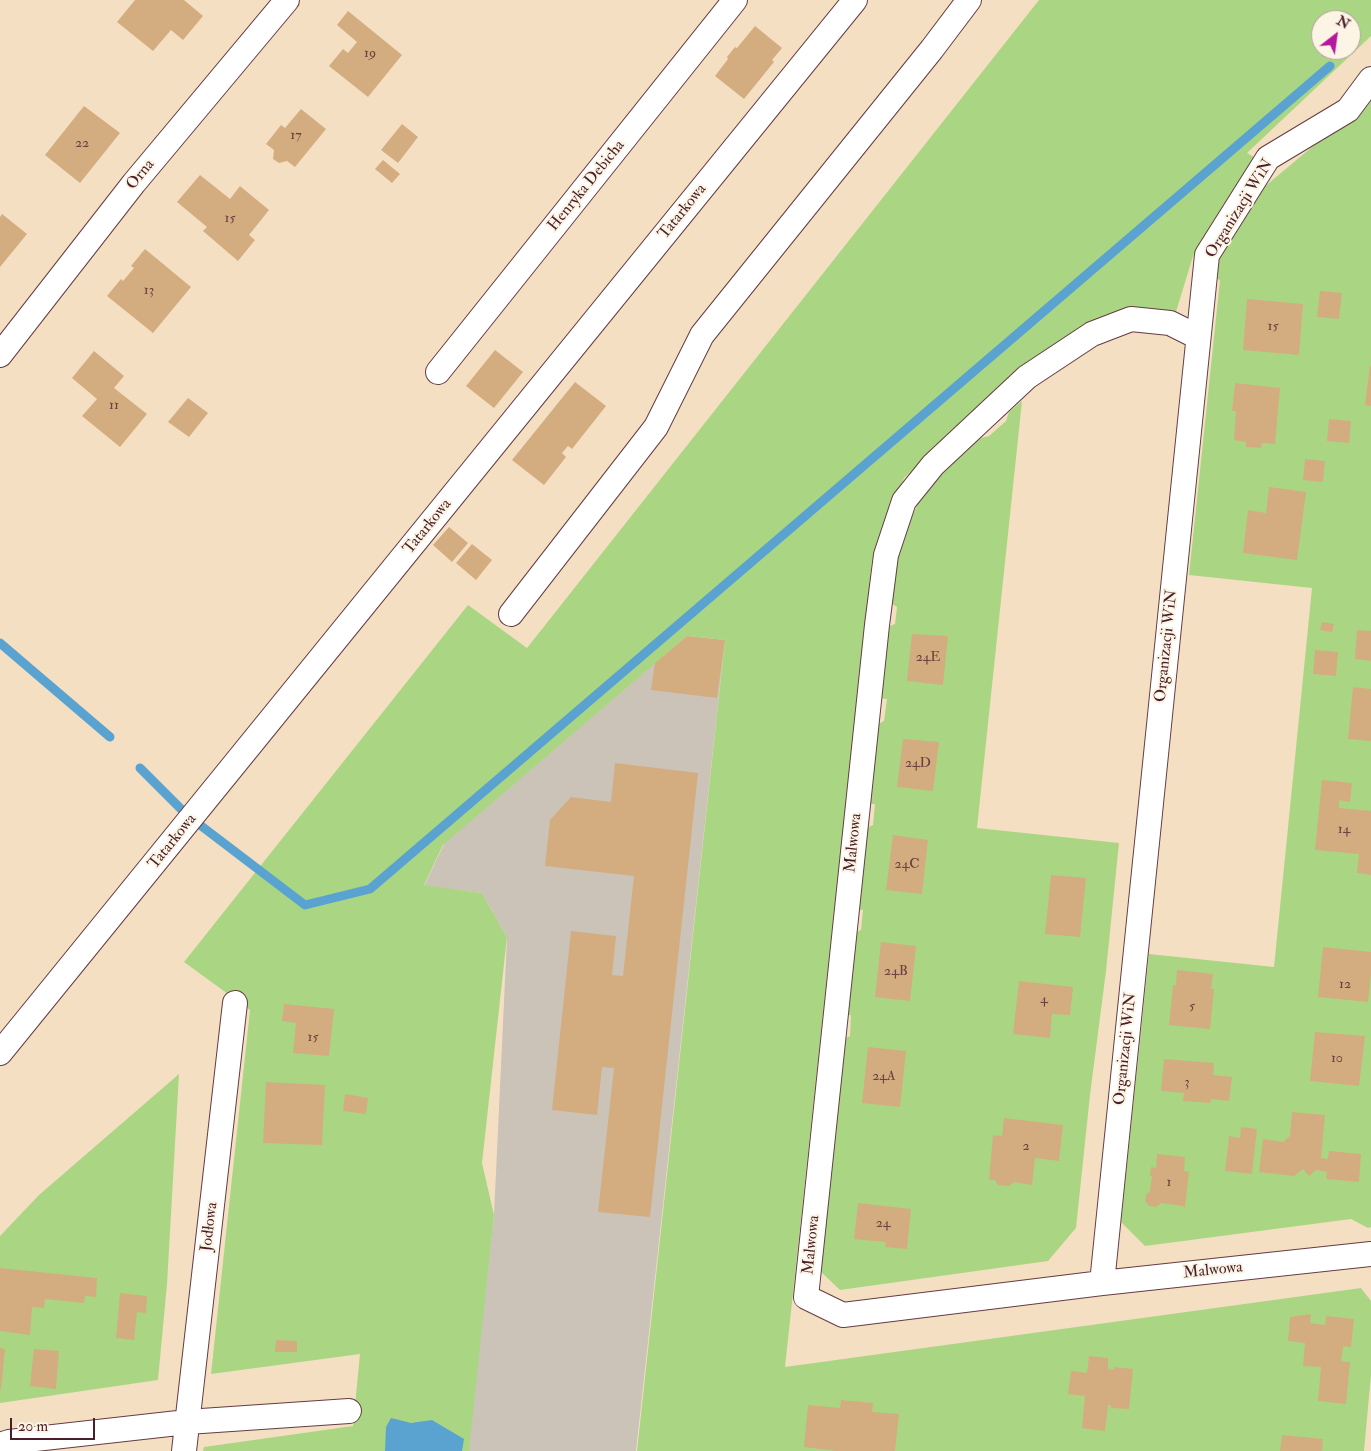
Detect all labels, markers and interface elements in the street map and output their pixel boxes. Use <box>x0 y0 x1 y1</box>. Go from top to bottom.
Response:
north arrow <box>1311 10 1361 60</box>
text: N <box>1334 12 1353 33</box>
house number: 19 <box>364 46 376 62</box>
house number: 17 <box>290 128 302 144</box>
house number: 22 <box>75 136 89 152</box>
street label: Henryka Debicha <box>544 137 630 235</box>
street label: Orna <box>123 156 159 194</box>
street label: Organizacji WiN <box>1202 156 1278 262</box>
street label: Tatarkowa <box>655 180 711 244</box>
house number: 15 <box>224 211 236 227</box>
house number: 13 <box>144 283 154 299</box>
house number: 15 <box>1267 319 1279 335</box>
house number: 11 <box>109 398 119 414</box>
street label: Tatarkowa <box>400 495 456 559</box>
street label: Organizacji WiN <box>1152 589 1182 703</box>
house number: 24E <box>916 650 940 666</box>
house number: 24D <box>905 756 931 772</box>
street label: Tatarkowa <box>145 810 201 874</box>
street label: Malwowa <box>841 812 867 874</box>
house number: 14 <box>1338 822 1350 838</box>
house number: 24C <box>895 857 919 873</box>
house number: 24B <box>884 964 908 980</box>
house number: 12 <box>1339 977 1351 993</box>
house number: 4 <box>1040 992 1048 1008</box>
street label: Organizacji WiN <box>1111 992 1141 1106</box>
house number: 5 <box>1189 999 1195 1015</box>
house number: 15 <box>307 1030 319 1046</box>
house number: 10 <box>1331 1051 1343 1067</box>
house number: 24A <box>872 1069 896 1085</box>
house number: 3 <box>1184 1075 1190 1091</box>
house number: 2 <box>1022 1139 1030 1155</box>
house number: 1 <box>1167 1175 1171 1191</box>
street label: Jodłowa <box>197 1201 223 1253</box>
street label: Malwowa <box>799 1214 825 1276</box>
house number: 24 <box>876 1216 890 1232</box>
street label: Malwowa <box>1182 1258 1244 1284</box>
scale bar <box>12 1408 98 1440</box>
text: 20 m <box>18 1417 48 1436</box>

